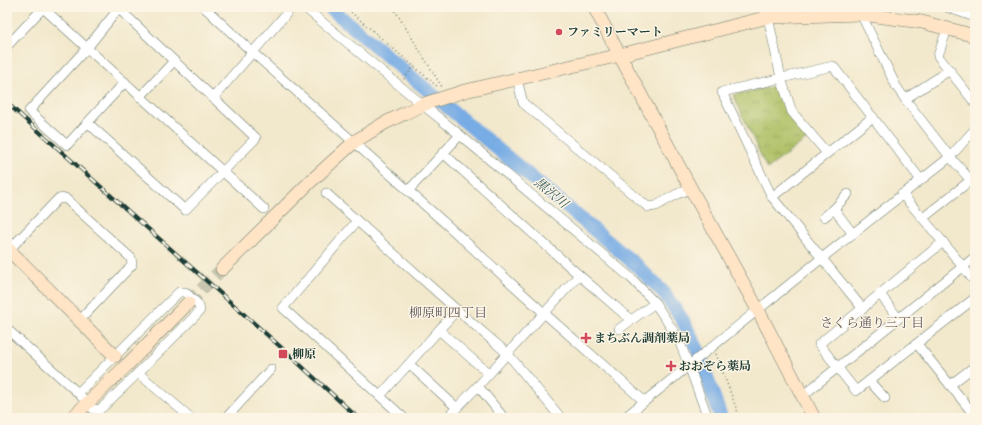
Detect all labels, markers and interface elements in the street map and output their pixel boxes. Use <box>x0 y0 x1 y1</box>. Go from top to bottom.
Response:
place label: ファミリーマート <box>567 25 663 40</box>
marker: ファミリーマート <box>554 27 564 37</box>
water label: 黒沢川 <box>531 174 573 213</box>
district label: 柳原町四丁目 <box>409 305 487 321</box>
district label: さくら通り三丁目 <box>820 315 924 331</box>
place label: まちぶん調剤薬局 <box>594 331 690 346</box>
marker: まちぶん調剤薬局 <box>581 333 591 343</box>
place label: 柳原 <box>292 347 316 362</box>
marker: 柳原 <box>277 348 289 360</box>
place label: おおぞら薬局 <box>679 359 751 374</box>
marker: おおぞら薬局 <box>666 361 676 371</box>

